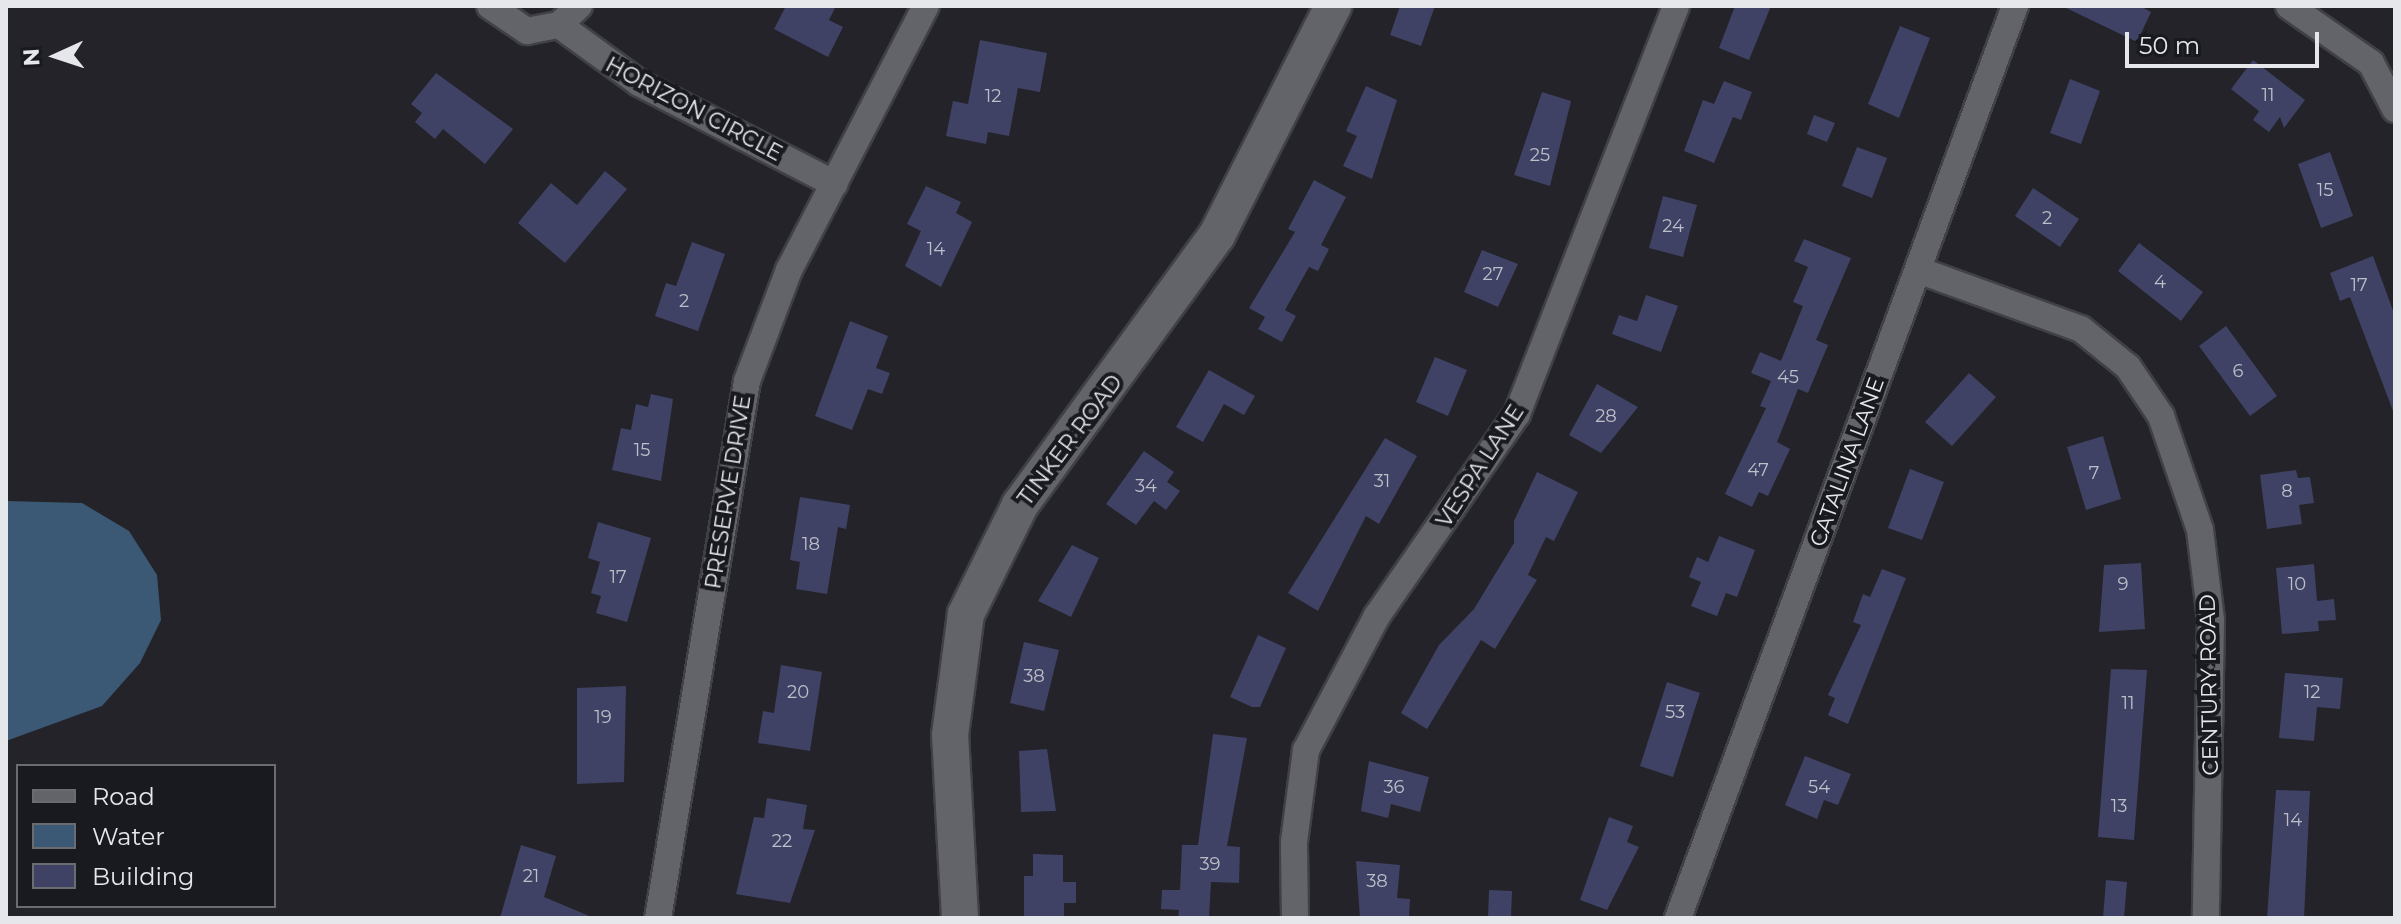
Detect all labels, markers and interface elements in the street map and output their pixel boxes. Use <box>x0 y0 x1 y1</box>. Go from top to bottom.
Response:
north arrow <box>16 16 96 96</box>
scale bar <box>2129 16 2323 66</box>
text: 50 m <box>2139 31 2200 60</box>
text: N <box>18 48 45 67</box>
street label: HORIZON CIRCLE <box>601 51 787 167</box>
house number: 11 <box>2262 84 2274 106</box>
house number: 12 <box>985 85 1001 107</box>
house number: 25 <box>1530 144 1550 166</box>
house number: 15 <box>2317 179 2333 201</box>
house number: 2 <box>2042 207 2052 229</box>
house number: 24 <box>1662 215 1684 237</box>
house number: 14 <box>927 238 945 260</box>
house number: 27 <box>1483 263 1503 285</box>
house number: 4 <box>2154 271 2166 293</box>
house number: 17 <box>2350 274 2368 296</box>
house number: 2 <box>679 290 689 312</box>
house number: 6 <box>2233 360 2243 382</box>
house number: 45 <box>1777 366 1799 388</box>
street label: TINKER ROAD <box>1012 369 1128 511</box>
street label: CATALINA LANE <box>1804 374 1890 550</box>
street label: PRESERVE DRIVE <box>700 393 756 591</box>
street label: VESPA LANE <box>1431 400 1529 532</box>
house number: 28 <box>1595 405 1617 427</box>
house number: 15 <box>634 439 650 461</box>
house number: 47 <box>1747 459 1769 481</box>
house number: 7 <box>2089 462 2099 484</box>
house number: 31 <box>1374 470 1390 492</box>
house number: 34 <box>1135 475 1157 497</box>
house number: 8 <box>2281 480 2293 502</box>
house number: 18 <box>802 533 820 555</box>
house number: 17 <box>609 566 627 588</box>
house number: 9 <box>2118 573 2128 595</box>
house number: 10 <box>2288 573 2306 595</box>
street label: CENTURY ROAD <box>2194 594 2224 776</box>
house number: 38 <box>1023 665 1045 687</box>
house number: 20 <box>787 681 809 703</box>
house number: 12 <box>2304 681 2320 703</box>
house number: 11 <box>2122 692 2134 714</box>
house number: 53 <box>1665 701 1685 723</box>
house number: 19 <box>594 706 612 728</box>
legend <box>16 764 276 908</box>
house number: 36 <box>1383 776 1405 798</box>
house number: 54 <box>1808 776 1830 798</box>
text: Road <box>92 782 155 811</box>
house number: 13 <box>2111 795 2127 817</box>
house number: 14 <box>2284 809 2302 831</box>
text: Water <box>92 822 165 851</box>
house number: 22 <box>772 830 792 852</box>
house number: 39 <box>1199 853 1221 875</box>
text: Building <box>92 862 195 891</box>
house number: 21 <box>523 865 539 887</box>
house number: 38 <box>1366 870 1388 892</box>

